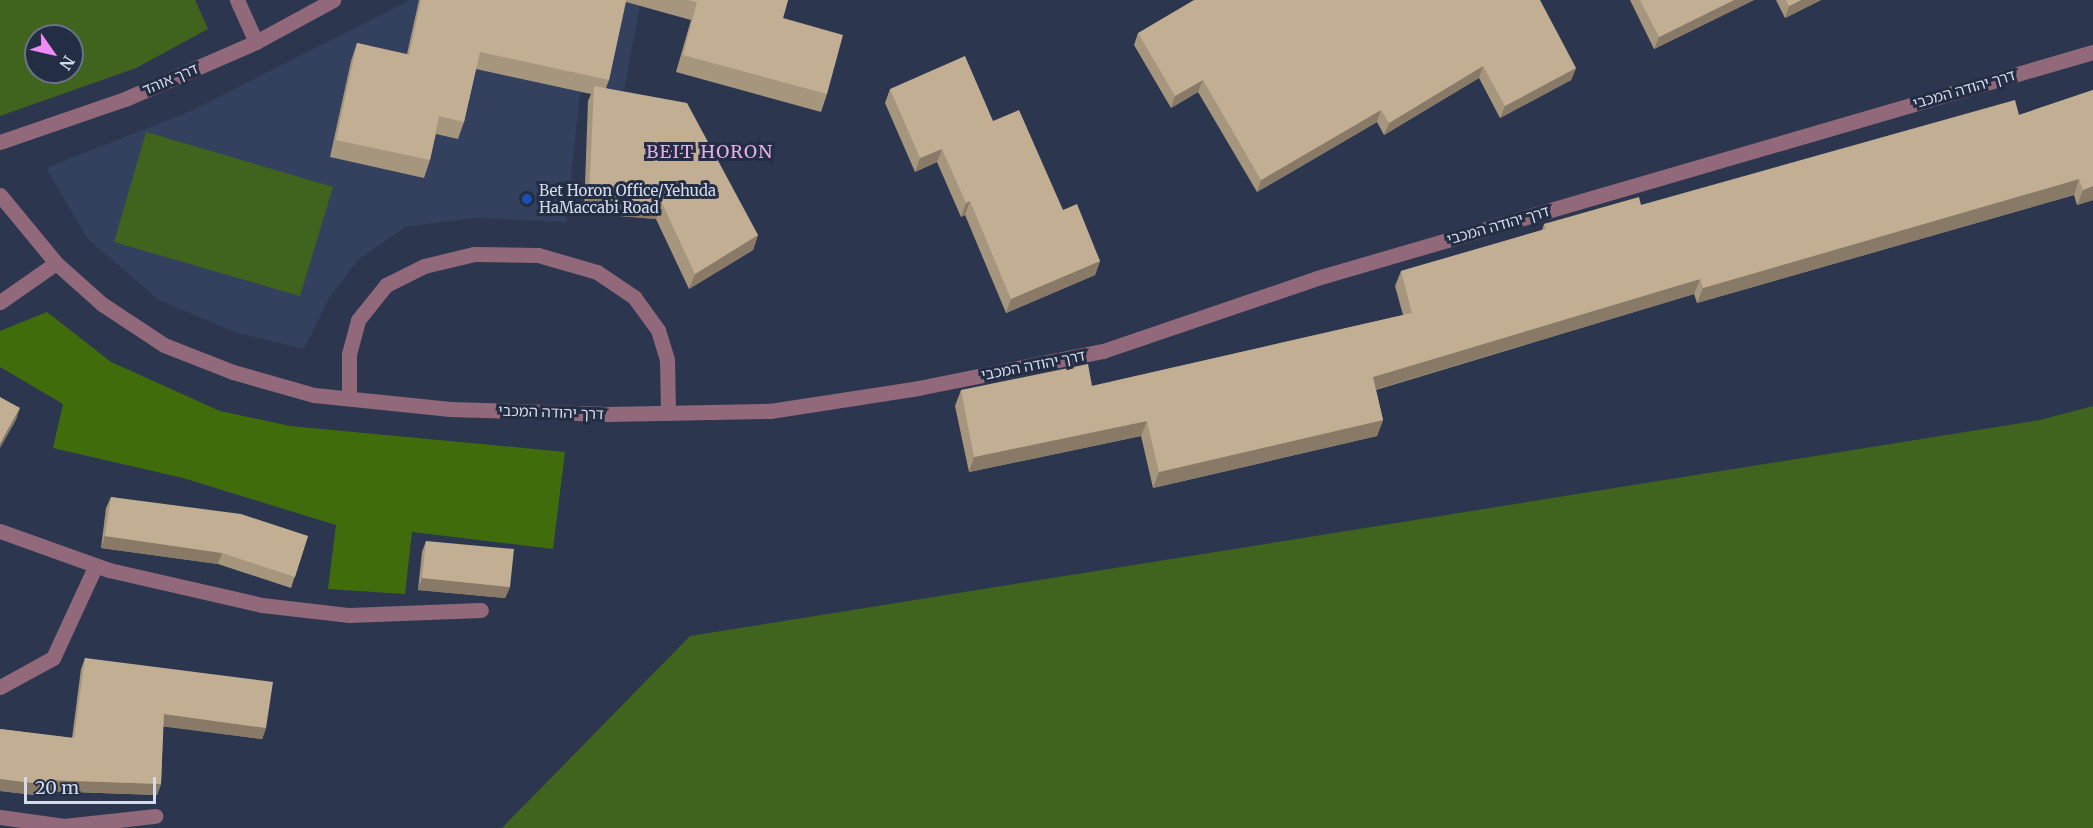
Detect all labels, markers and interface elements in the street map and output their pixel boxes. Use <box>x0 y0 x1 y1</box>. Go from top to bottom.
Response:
north arrow <box>24 24 84 84</box>
text: N <box>55 52 79 74</box>
street label: דרך אוהד <box>140 59 200 99</box>
street label: דרך יהודה המכבי <box>1911 66 2017 112</box>
district label: BEIT HORON <box>646 141 774 163</box>
place label: Bet Horon Office/Yehuda HaMaccabi Road <box>539 181 716 216</box>
marker: Bet Horon Office/Yehuda HaMaccabi Road <box>520 192 534 206</box>
street label: דרך יהודה המכבי <box>1445 202 1551 248</box>
street label: דרך יהודה המכבי <box>979 346 1087 384</box>
street label: דרך יהודה המכבי <box>498 401 604 423</box>
scale bar <box>27 765 159 803</box>
text: 20 m <box>35 776 79 799</box>

